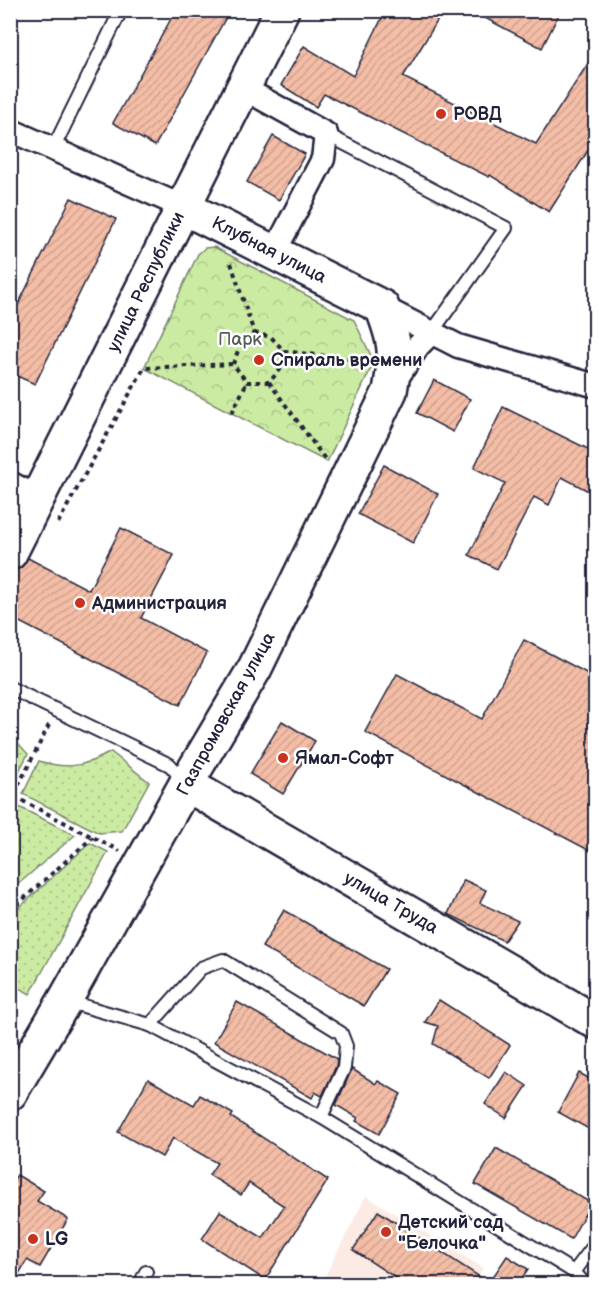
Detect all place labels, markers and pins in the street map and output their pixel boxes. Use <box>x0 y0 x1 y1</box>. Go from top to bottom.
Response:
place label: РОВД <box>453 104 502 125</box>
marker: РОВД <box>434 107 448 121</box>
place label: Спираль времени <box>271 350 422 371</box>
marker: Спираль времени <box>252 353 266 367</box>
place label: Администрация <box>91 593 227 614</box>
marker: Администрация <box>73 596 87 610</box>
place label: Ямал-Софт <box>295 748 394 769</box>
marker: Ямал-Софт <box>276 751 290 765</box>
place label: Детский сад "Белочка" <box>398 1212 504 1254</box>
marker: Детский сад "Белочка" <box>379 1225 393 1239</box>
place label: LG <box>45 1229 68 1250</box>
marker: LG <box>26 1232 40 1246</box>

